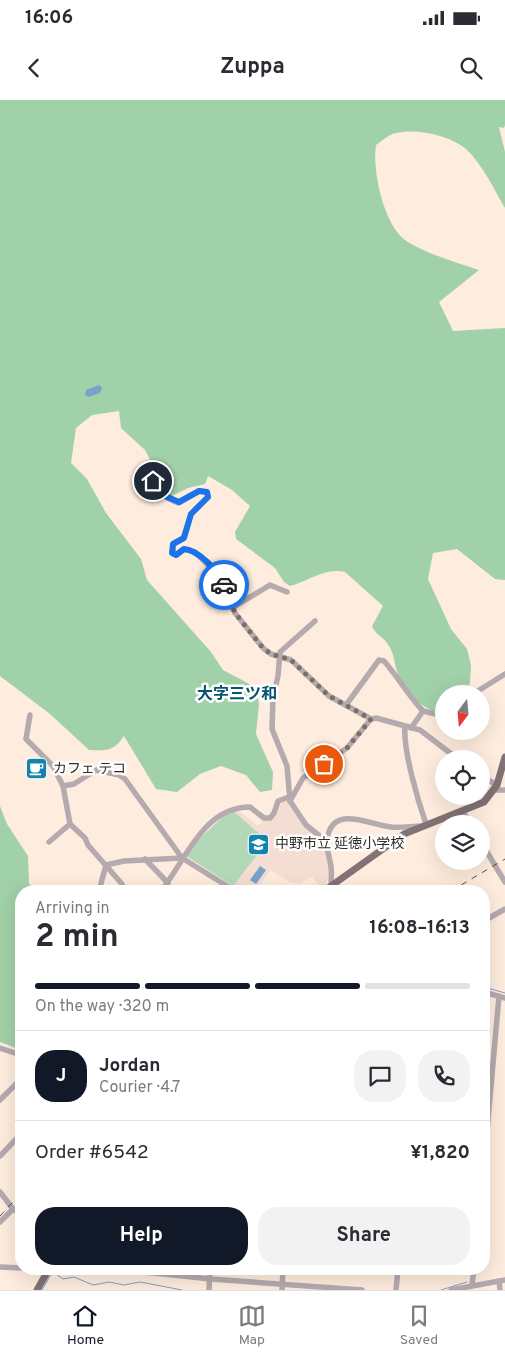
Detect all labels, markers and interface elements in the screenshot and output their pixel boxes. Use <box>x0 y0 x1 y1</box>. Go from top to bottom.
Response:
text: 16:06 <box>25 6 73 30</box>
icon: back <box>20 54 48 82</box>
text: Zuppa <box>220 54 285 81</box>
icon: search <box>457 54 485 82</box>
pin <box>132 460 174 502</box>
icon: home <box>139 467 167 495</box>
courier <box>199 560 249 610</box>
icon: car <box>210 571 238 599</box>
district label: 大字三ツ和 <box>197 685 277 705</box>
north arrow <box>435 685 490 740</box>
map controls <box>435 685 490 870</box>
pin <box>303 743 345 785</box>
icon: bag <box>310 750 338 778</box>
button: locate <box>435 750 490 805</box>
cafe icon: カフェ テコ <box>25 757 49 781</box>
place label: カフェ テコ <box>53 761 126 778</box>
button: layers <box>435 815 490 870</box>
school or university icon: 中野市立 延徳小学校 <box>247 832 271 856</box>
place label: 中野市立 延徳小学校 <box>275 836 404 853</box>
text: Arriving in <box>35 899 110 919</box>
text: 16:08–16:13 <box>369 916 470 940</box>
text: 2 min <box>35 918 119 958</box>
text: On the way · 320 m <box>35 997 169 1017</box>
button: chat <box>354 1050 406 1102</box>
button: phone <box>418 1050 470 1102</box>
text: Jordan <box>99 1054 161 1078</box>
text: J <box>56 1064 66 1088</box>
text: Courier · 4.7 <box>99 1078 180 1098</box>
text: Order #6542 <box>35 1141 149 1165</box>
text: ¥1,820 <box>410 1141 470 1165</box>
button: Help <box>35 1207 248 1265</box>
button: Share <box>258 1207 470 1265</box>
tab: Home <box>67 1302 104 1349</box>
tab: Map <box>238 1302 266 1349</box>
tab: Saved <box>400 1302 438 1349</box>

